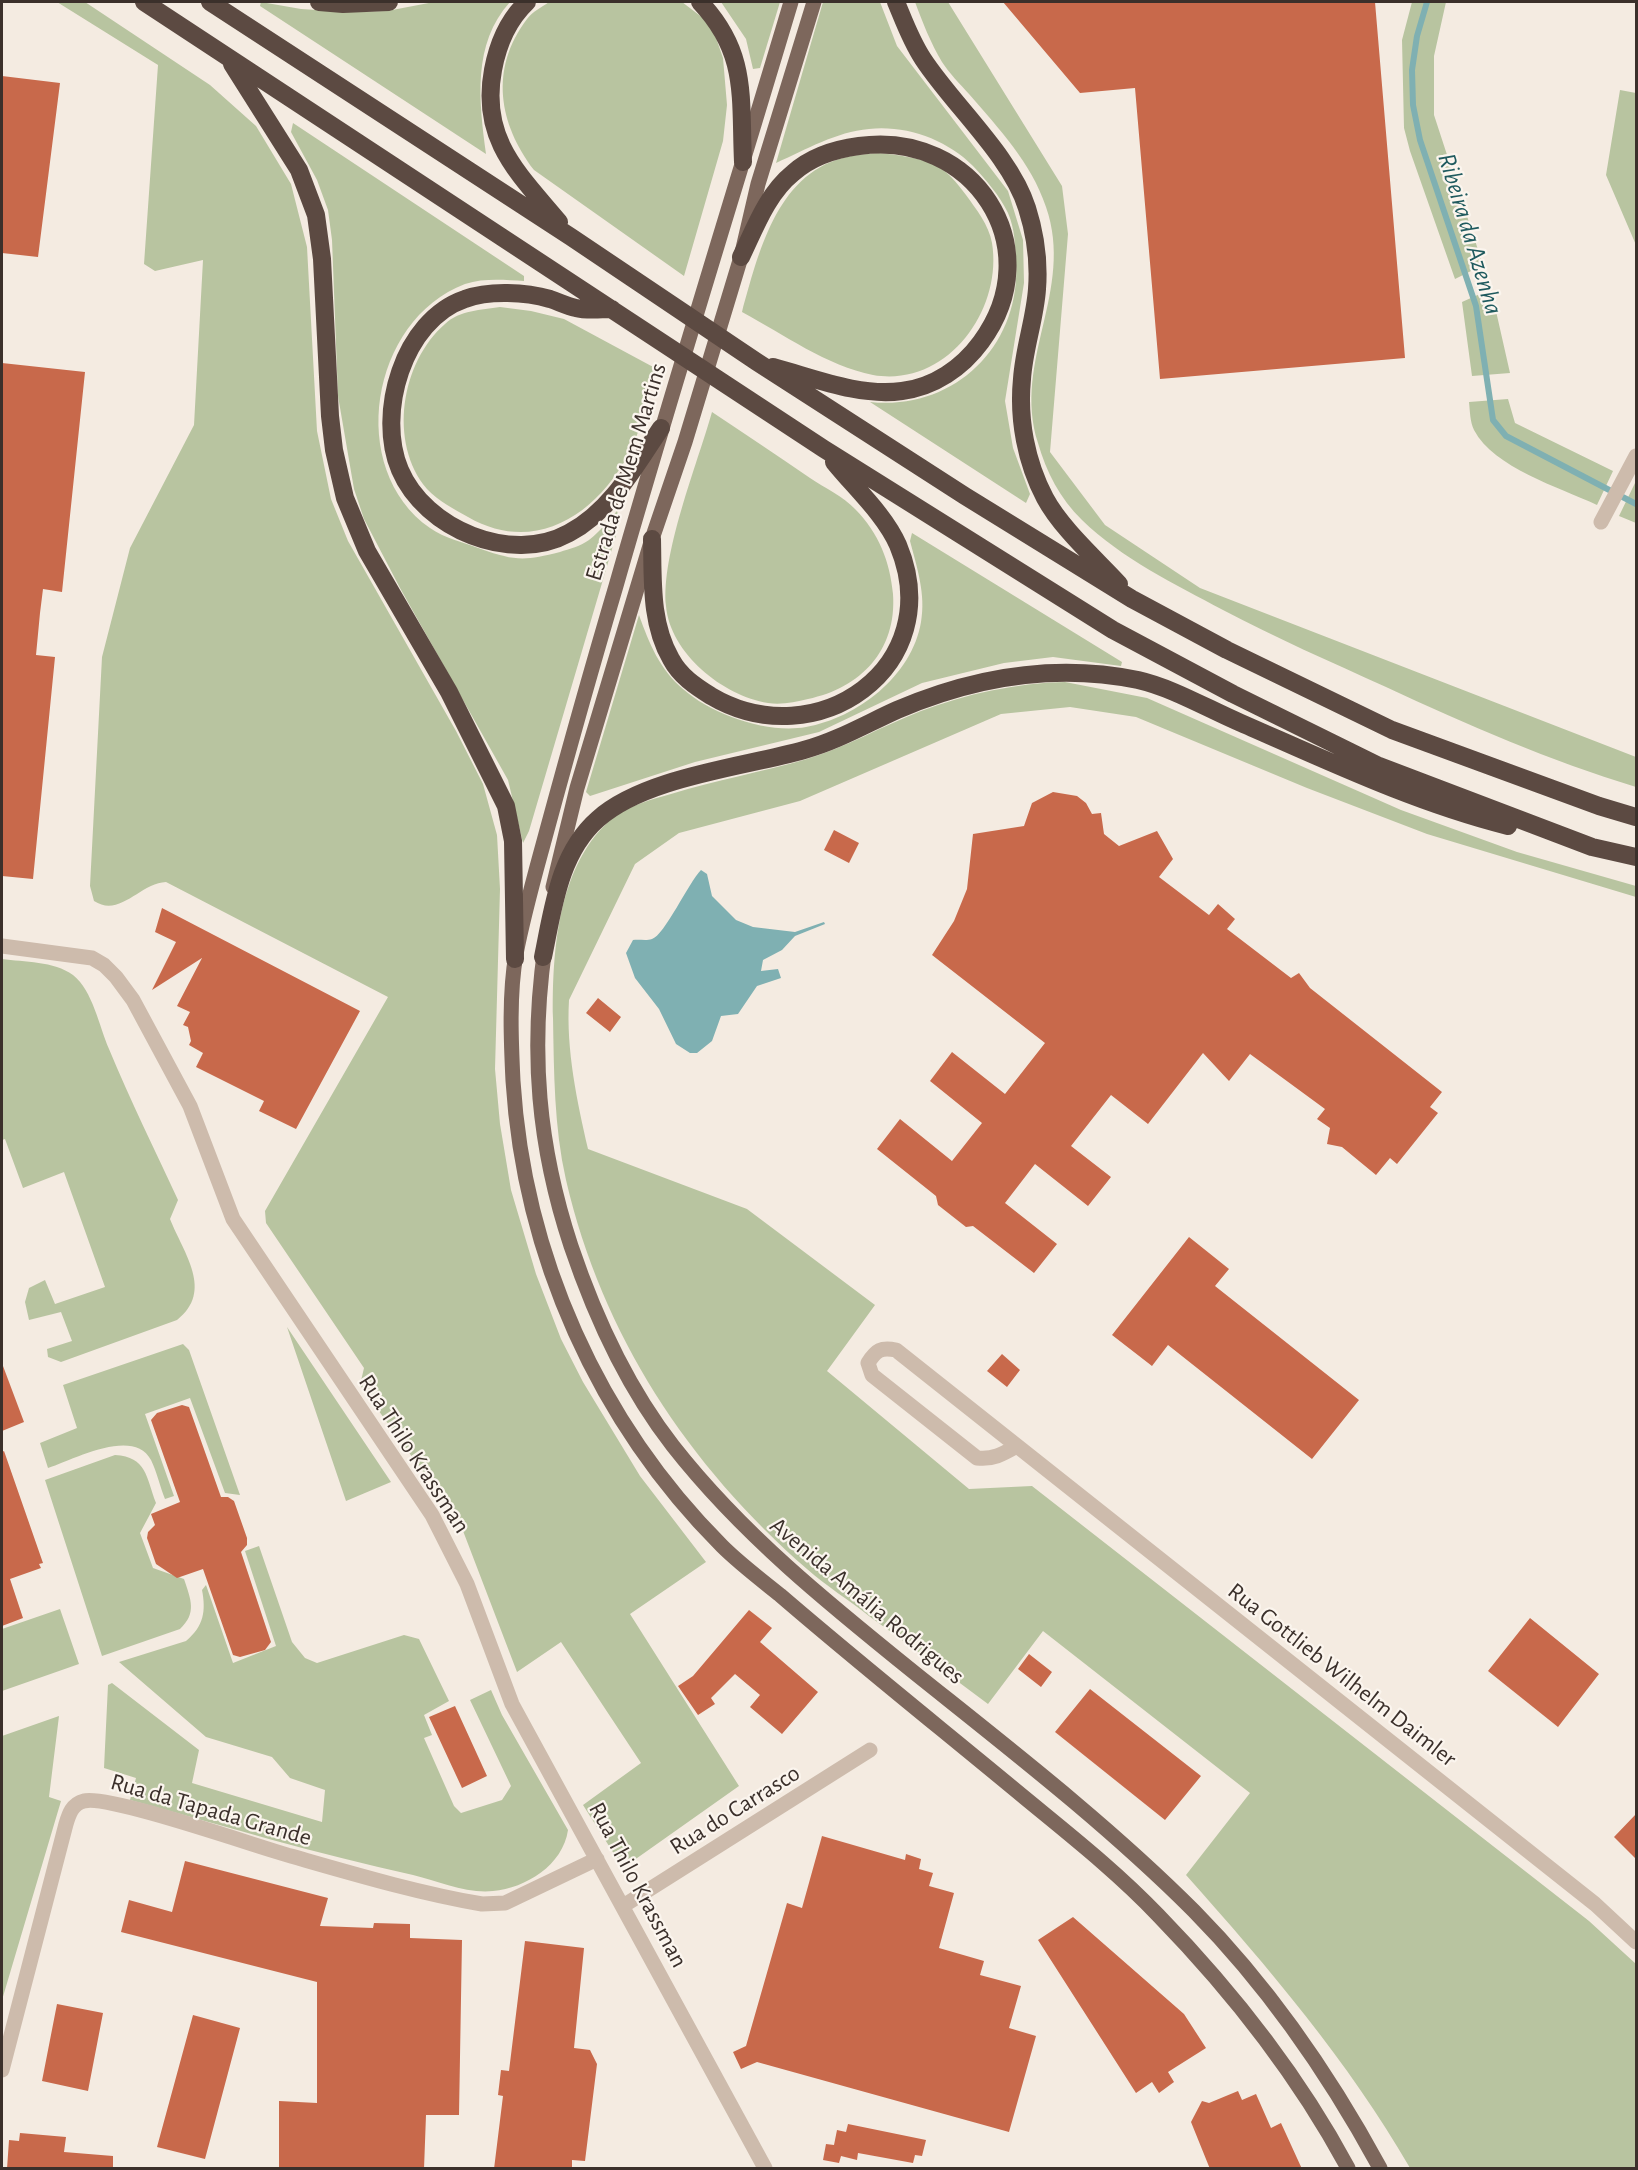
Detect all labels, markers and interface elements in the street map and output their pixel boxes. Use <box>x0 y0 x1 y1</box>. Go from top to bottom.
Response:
water label: Ribeira da Azenha <box>1431 150 1509 318</box>
street label: Estrada de Mem Martins <box>579 360 673 584</box>
street label: Rua Thilo Krassman <box>352 1369 476 1539</box>
street label: Avenida Amália Rodrigues <box>764 1511 970 1691</box>
street label: Rua Gottlieb Wilhelm Daimler <box>1222 1577 1462 1773</box>
street label: Rua do Carrasco <box>665 1759 805 1861</box>
street label: Rua da Tapada Grande <box>107 1768 315 1852</box>
street label: Rua Thilo Krassman <box>582 1797 694 1973</box>

